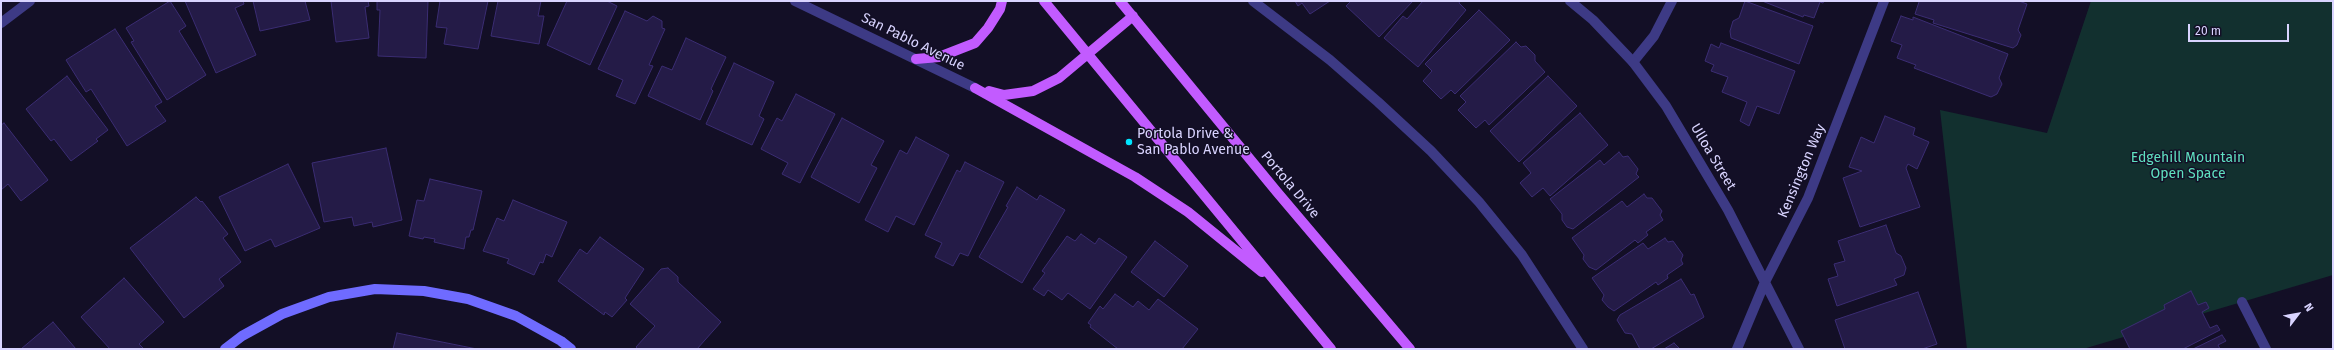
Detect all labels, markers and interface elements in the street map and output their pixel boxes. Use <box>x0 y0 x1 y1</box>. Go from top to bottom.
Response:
street label: San Pablo Avenue <box>859 10 967 74</box>
scale bar <box>2190 16 2291 42</box>
text: 20 m <box>2195 24 2221 38</box>
street label: Ulloa Street <box>1687 121 1739 193</box>
street label: Kensington Way <box>1775 122 1829 220</box>
place label: Portola Drive & San Pablo Avenue <box>1137 126 1250 158</box>
marker: Portola Drive & San Pablo Avenue <box>1124 137 1134 147</box>
street label: Portola Drive <box>1257 148 1323 222</box>
park label: Edgehill Mountain Open Space <box>2131 150 2245 182</box>
north arrow <box>2278 294 2318 334</box>
text: N <box>2301 301 2316 314</box>

